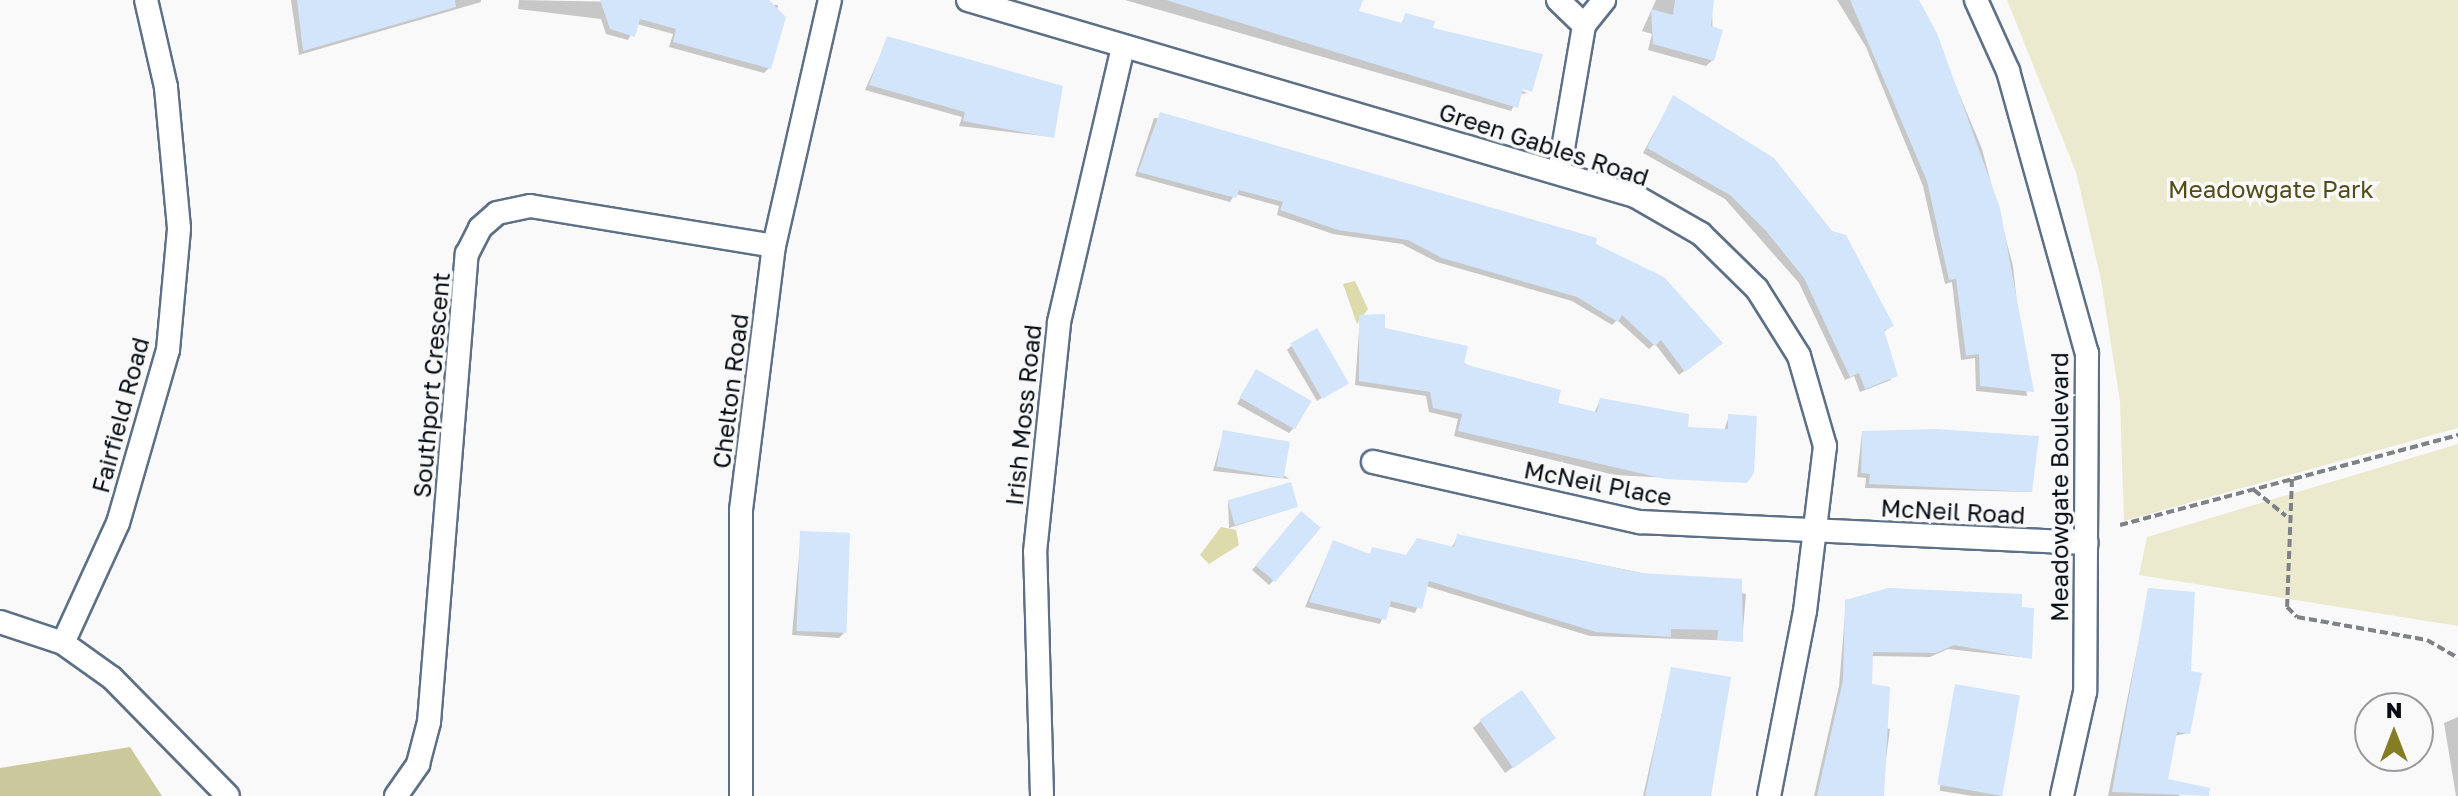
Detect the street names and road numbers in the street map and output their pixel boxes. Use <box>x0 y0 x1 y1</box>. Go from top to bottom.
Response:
street label: Green Gables Road <box>1436 97 1652 191</box>
street label: Southport Crescent <box>407 271 455 499</box>
street label: Chelton Road <box>706 312 754 470</box>
street label: Irish Moss Road <box>999 323 1047 507</box>
street label: Fairfield Road <box>85 334 155 496</box>
street label: Meadowgate Boulevard <box>2045 352 2073 622</box>
street label: McNeil Place <box>1522 455 1674 511</box>
street label: McNeil Road <box>1880 493 2026 529</box>

